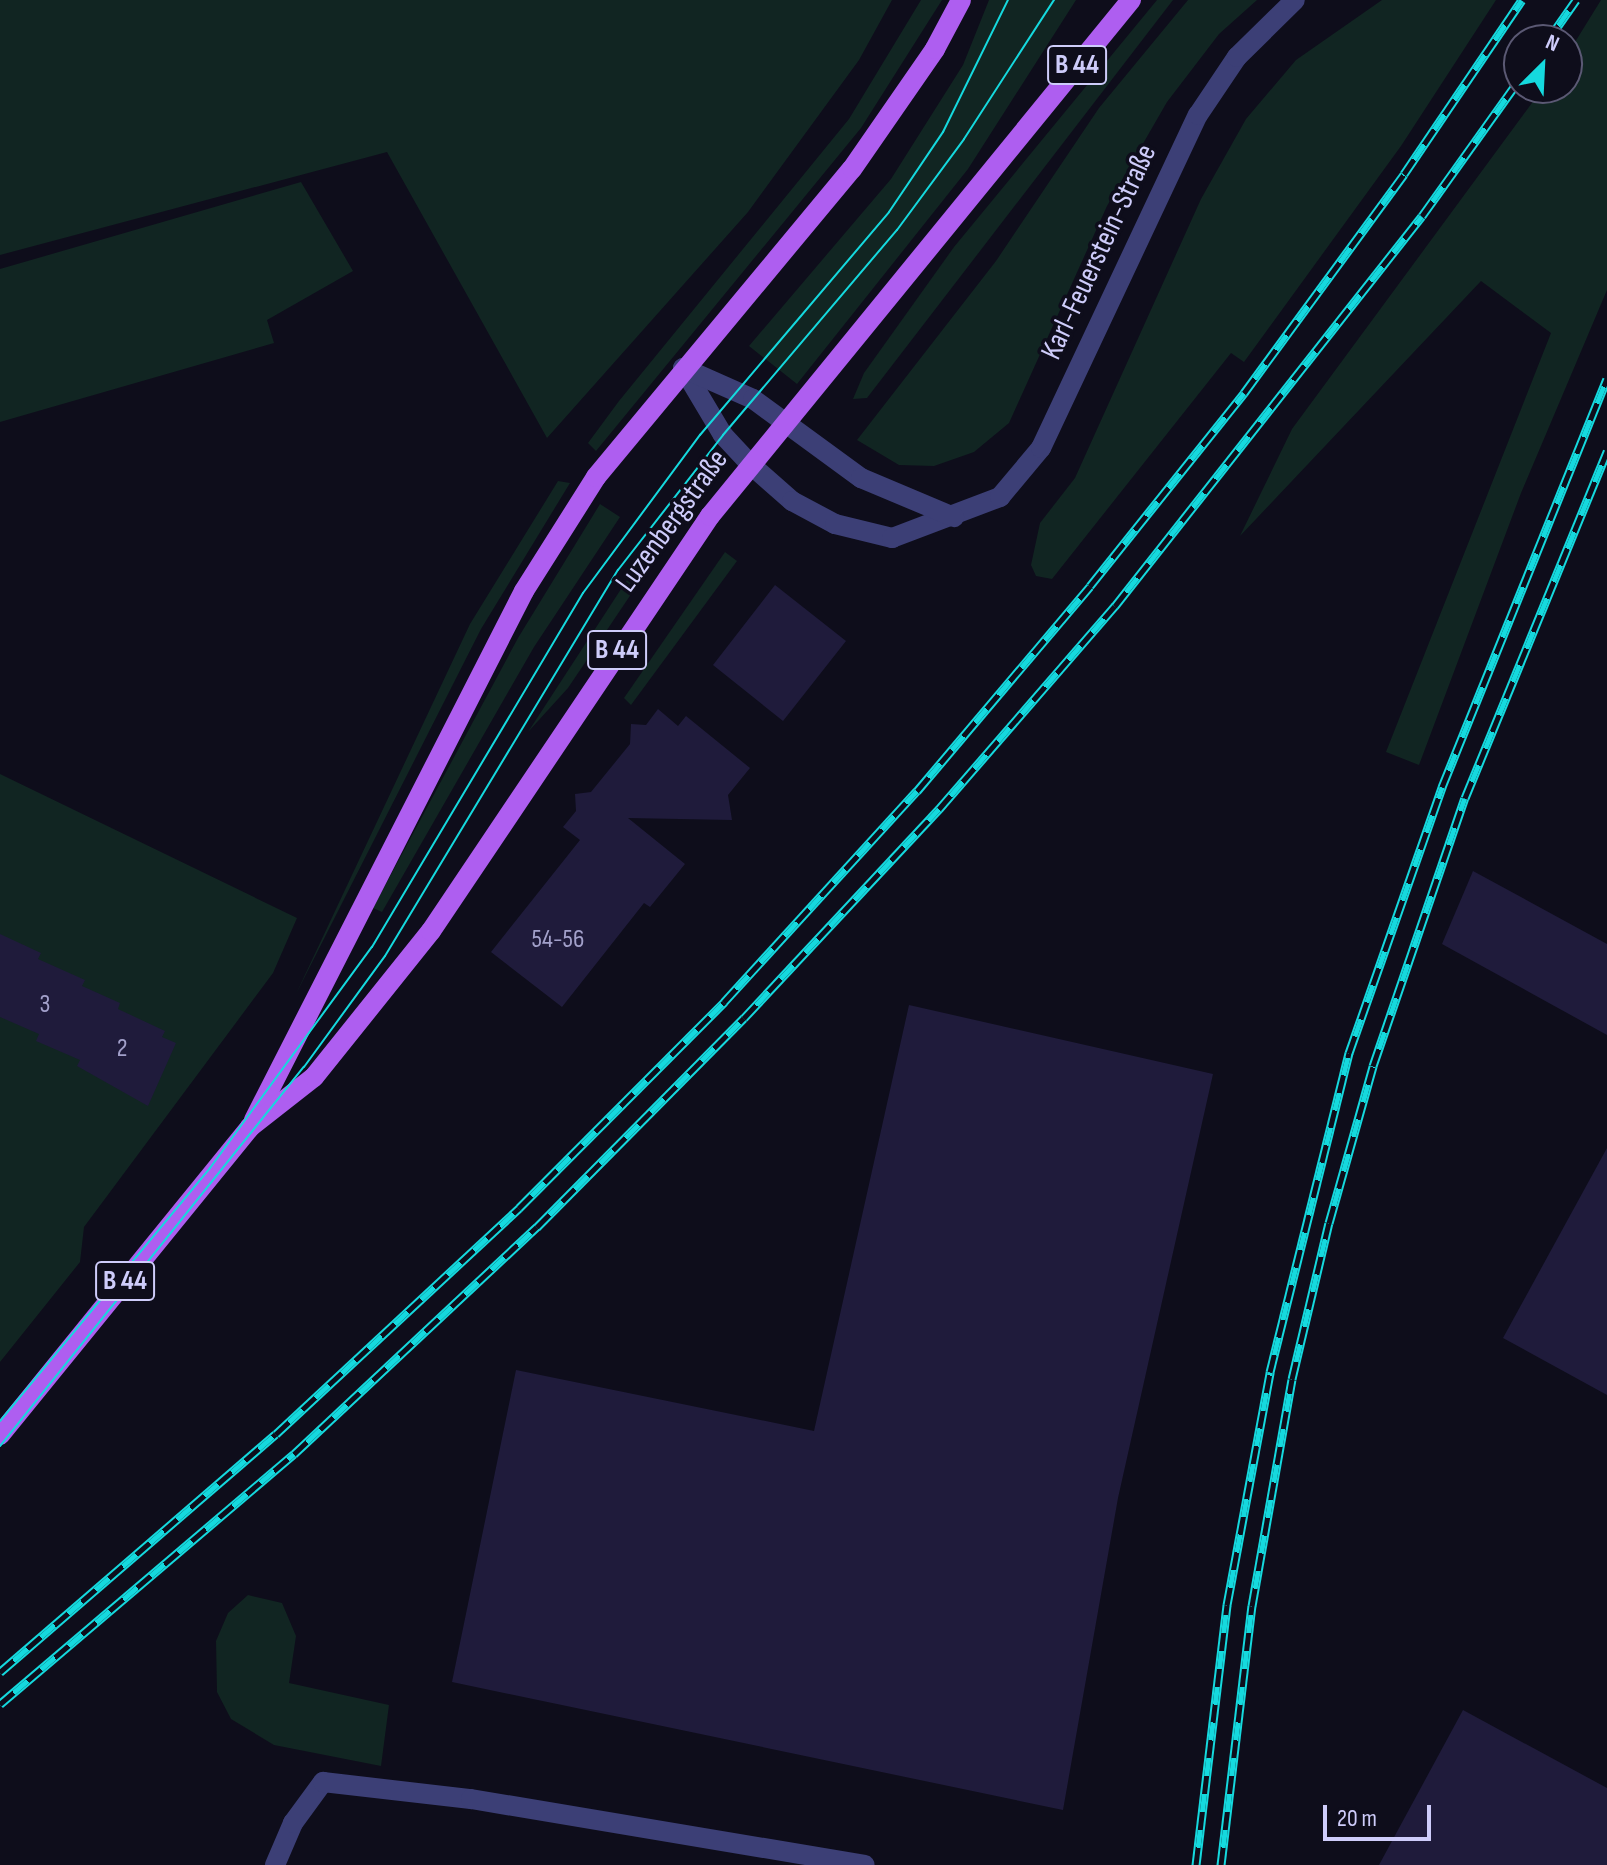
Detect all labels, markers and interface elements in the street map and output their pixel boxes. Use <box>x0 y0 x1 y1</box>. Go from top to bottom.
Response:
north arrow <box>1503 24 1583 104</box>
text: N <box>1541 29 1563 58</box>
road number: B 44 <box>1047 41 1107 89</box>
street label: Karl-Feuerstein-Straße <box>1033 139 1165 365</box>
street label: Luzenbergstraße <box>608 443 736 599</box>
road number: B 44 <box>587 626 647 674</box>
house number: 54-56 <box>532 924 584 956</box>
house number: 3 <box>40 989 50 1021</box>
house number: 2 <box>117 1033 127 1065</box>
road number: B 44 <box>95 1257 155 1305</box>
scale bar <box>1327 1789 1435 1839</box>
text: 20 m <box>1337 1804 1377 1833</box>

